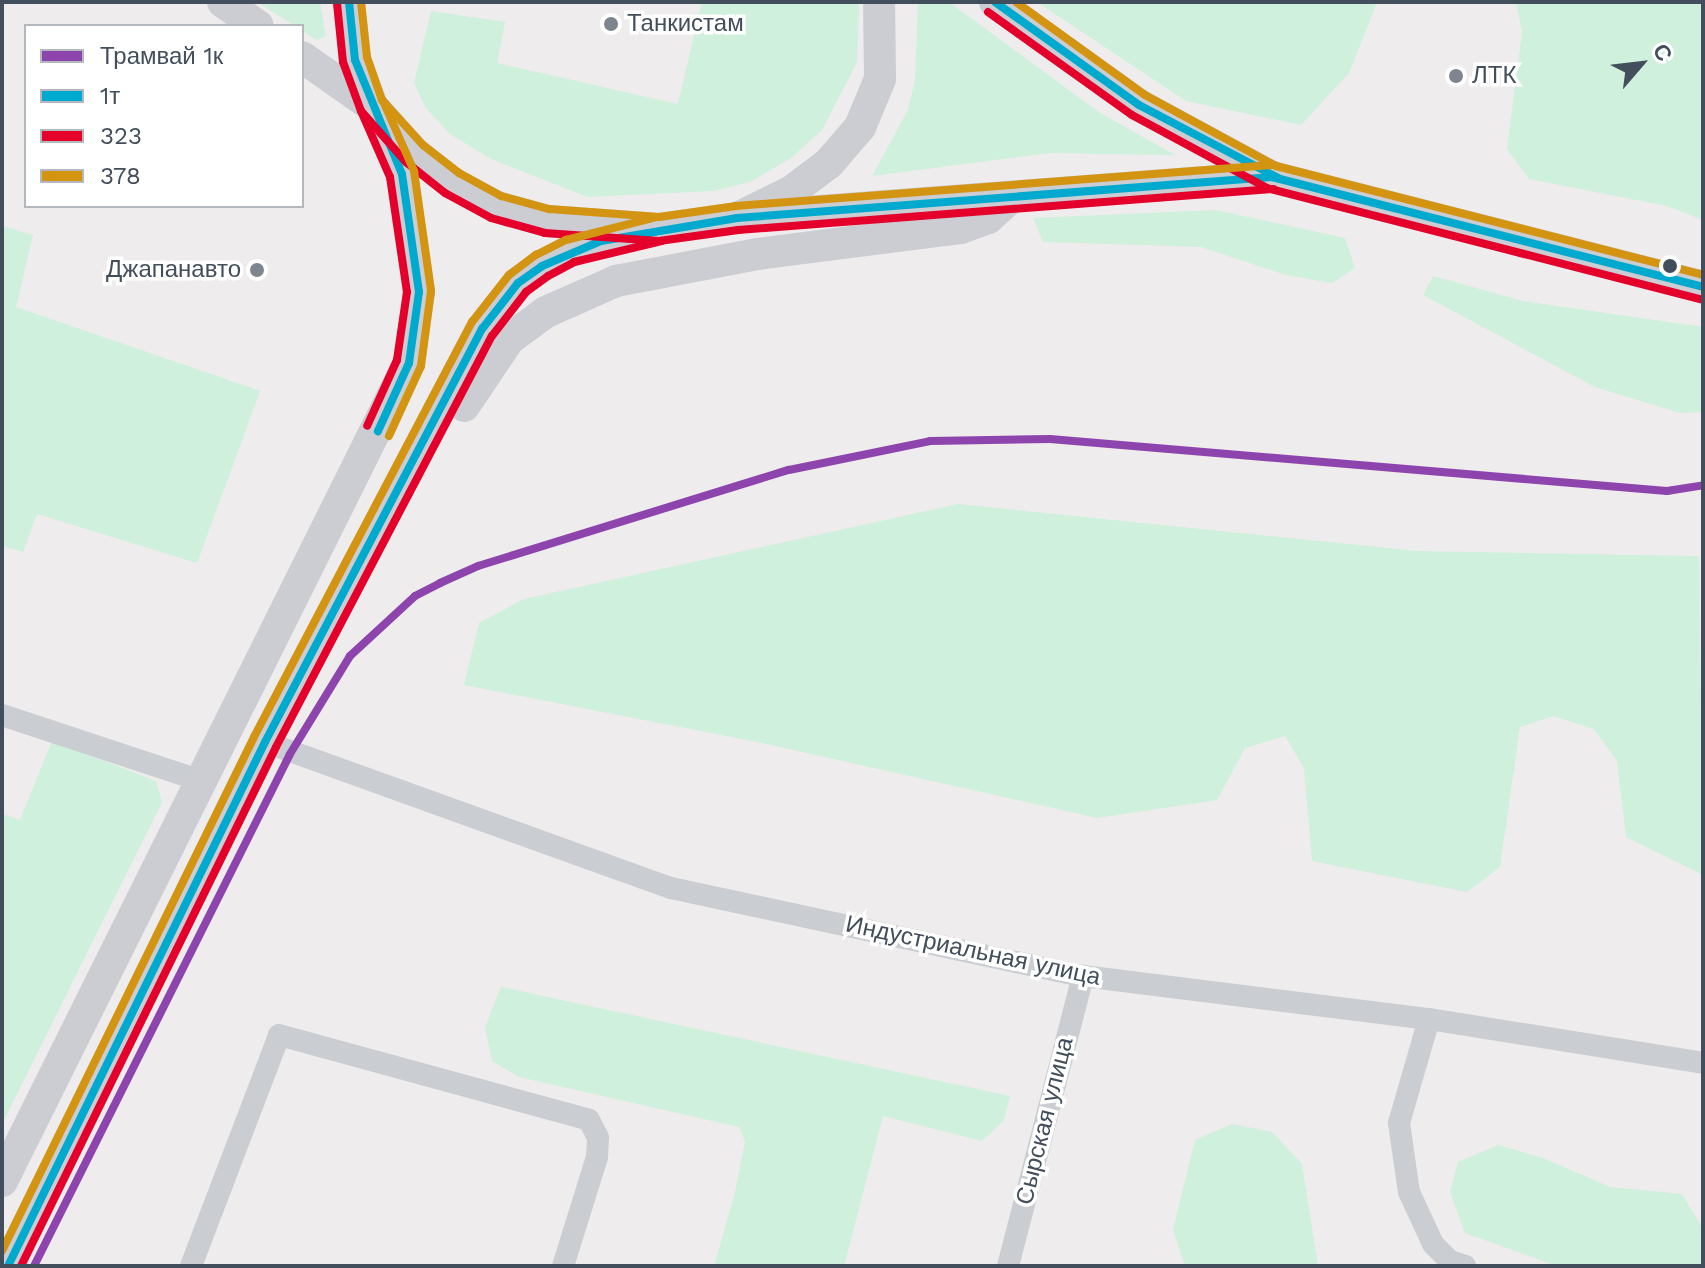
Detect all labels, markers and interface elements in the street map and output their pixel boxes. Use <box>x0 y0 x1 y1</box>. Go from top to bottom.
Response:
place label: Танкистам <box>627 10 744 38</box>
marker: Танкистам <box>602 15 620 33</box>
legend <box>24 24 304 208</box>
north arrow <box>1601 24 1681 104</box>
text: С <box>1648 40 1677 65</box>
text: Трамвай 1к <box>100 42 223 70</box>
place label: ЛТК <box>1472 62 1516 90</box>
marker: ЛТК <box>1447 67 1465 85</box>
text: 1т <box>100 82 120 110</box>
text: 323 <box>100 122 142 150</box>
text: 378 <box>100 162 141 190</box>
place label: Джапанавто <box>106 256 241 284</box>
unlabelled marker <box>1662 258 1678 274</box>
marker: Джапанавто <box>248 261 266 279</box>
street label: Индустриальная улица <box>843 910 1103 992</box>
street label: Сырская улица <box>1010 1034 1080 1208</box>

